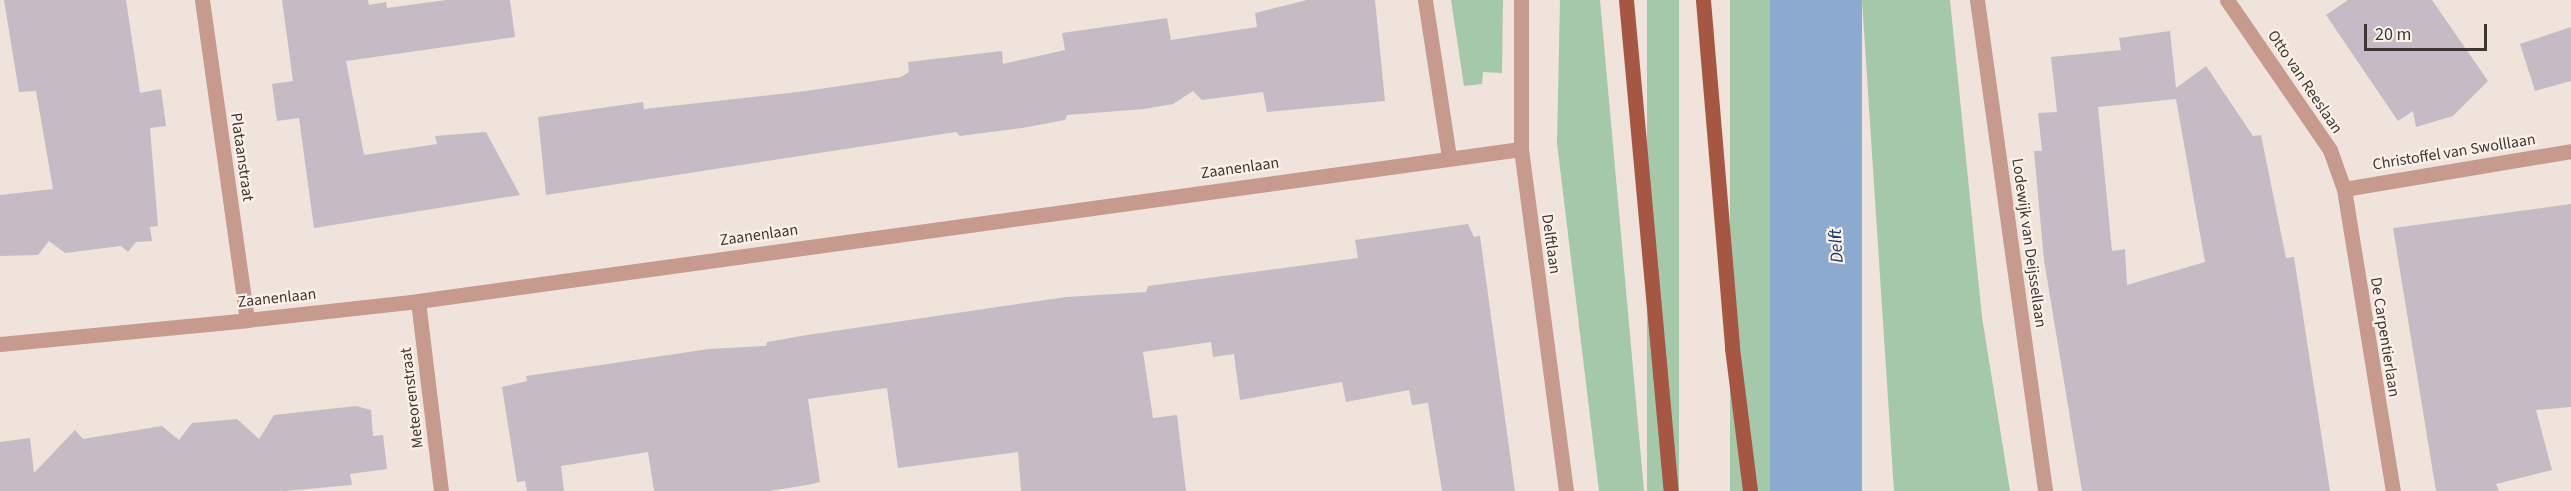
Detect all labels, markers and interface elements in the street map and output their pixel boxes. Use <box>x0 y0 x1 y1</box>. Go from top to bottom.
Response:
scale bar <box>2367 12 2490 50</box>
text: 20 m <box>2375 22 2411 47</box>
street label: Otto van Reeslaan <box>2263 27 2347 137</box>
street label: Plataanstraat <box>226 111 258 203</box>
street label: Christoffel van Swolllaan <box>2371 130 2537 174</box>
street label: Zaanenlaan <box>1200 153 1280 183</box>
street label: Lodewijk van Deijssellaan <box>2008 157 2050 329</box>
street label: Delftlaan <box>1537 213 1565 275</box>
street label: Zaanenlaan <box>719 220 799 250</box>
water label: Delft <box>1825 228 1849 264</box>
street label: De Carpentierlaan <box>2366 276 2404 398</box>
street label: Zaanenlaan <box>237 284 317 312</box>
street label: Meteorenstraat <box>396 346 428 450</box>

